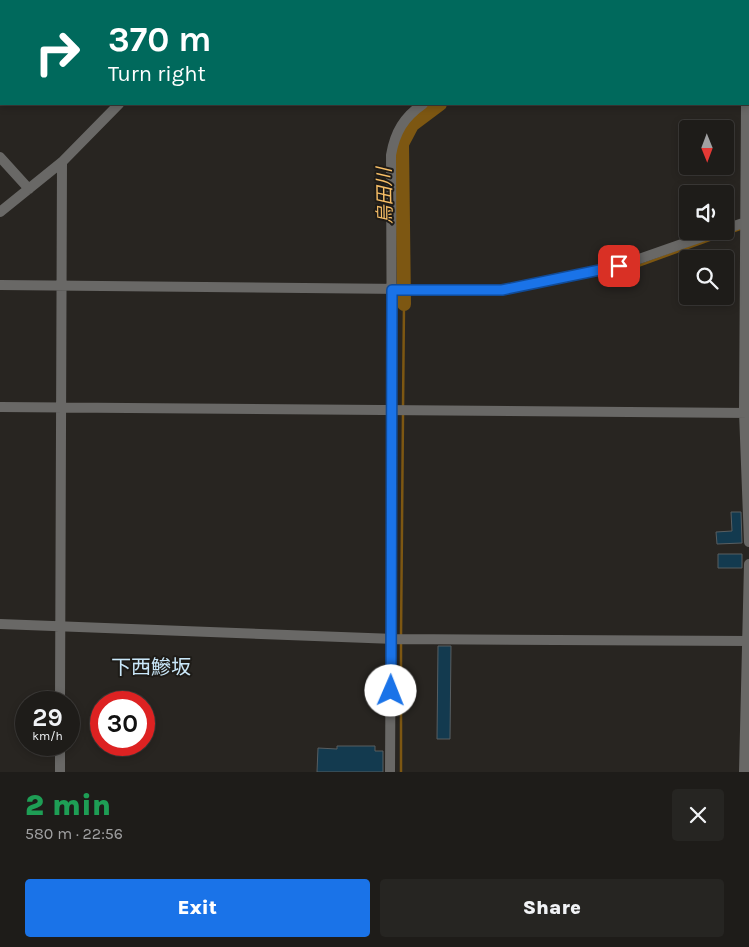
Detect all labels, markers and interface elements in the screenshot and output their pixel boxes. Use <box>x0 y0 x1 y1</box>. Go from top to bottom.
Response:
text: 370 m <box>108 19 211 60</box>
icon: right <box>25 20 90 85</box>
text: Turn right <box>108 61 206 87</box>
north arrow <box>679 120 734 175</box>
map controls <box>679 120 734 305</box>
water label: 烏田川 <box>373 165 396 225</box>
button: sound <box>679 185 734 240</box>
pin <box>598 245 640 287</box>
button: search <box>679 250 734 305</box>
icon: arrive <box>605 252 633 280</box>
district label: 下西鰺坂 <box>111 656 191 679</box>
position arrow <box>364 664 416 716</box>
speed limit sign: 30 <box>90 691 155 756</box>
text: 29 <box>32 703 63 732</box>
text: km/h <box>32 729 63 743</box>
text: 2 min <box>25 787 111 823</box>
button: close <box>672 789 724 841</box>
text: 580 m · 22:56 <box>25 824 123 843</box>
button: Exit <box>25 879 370 937</box>
button: Share <box>380 879 724 937</box>

